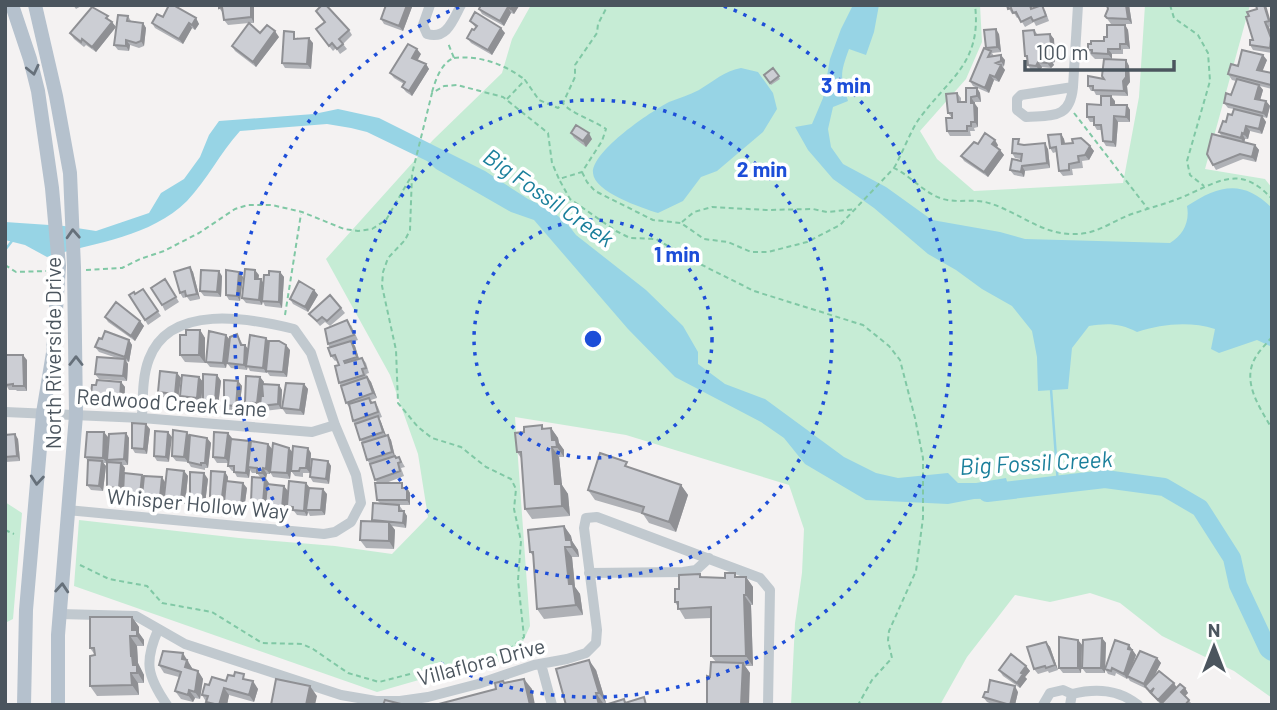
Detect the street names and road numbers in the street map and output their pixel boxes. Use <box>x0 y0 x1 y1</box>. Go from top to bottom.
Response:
street label: North Riverside Drive <box>40 257 65 449</box>
street label: Redwood Creek Lane <box>76 383 268 421</box>
street label: Whisper Hollow Way <box>106 483 290 523</box>
street label: Villaflora Drive <box>414 632 548 690</box>

